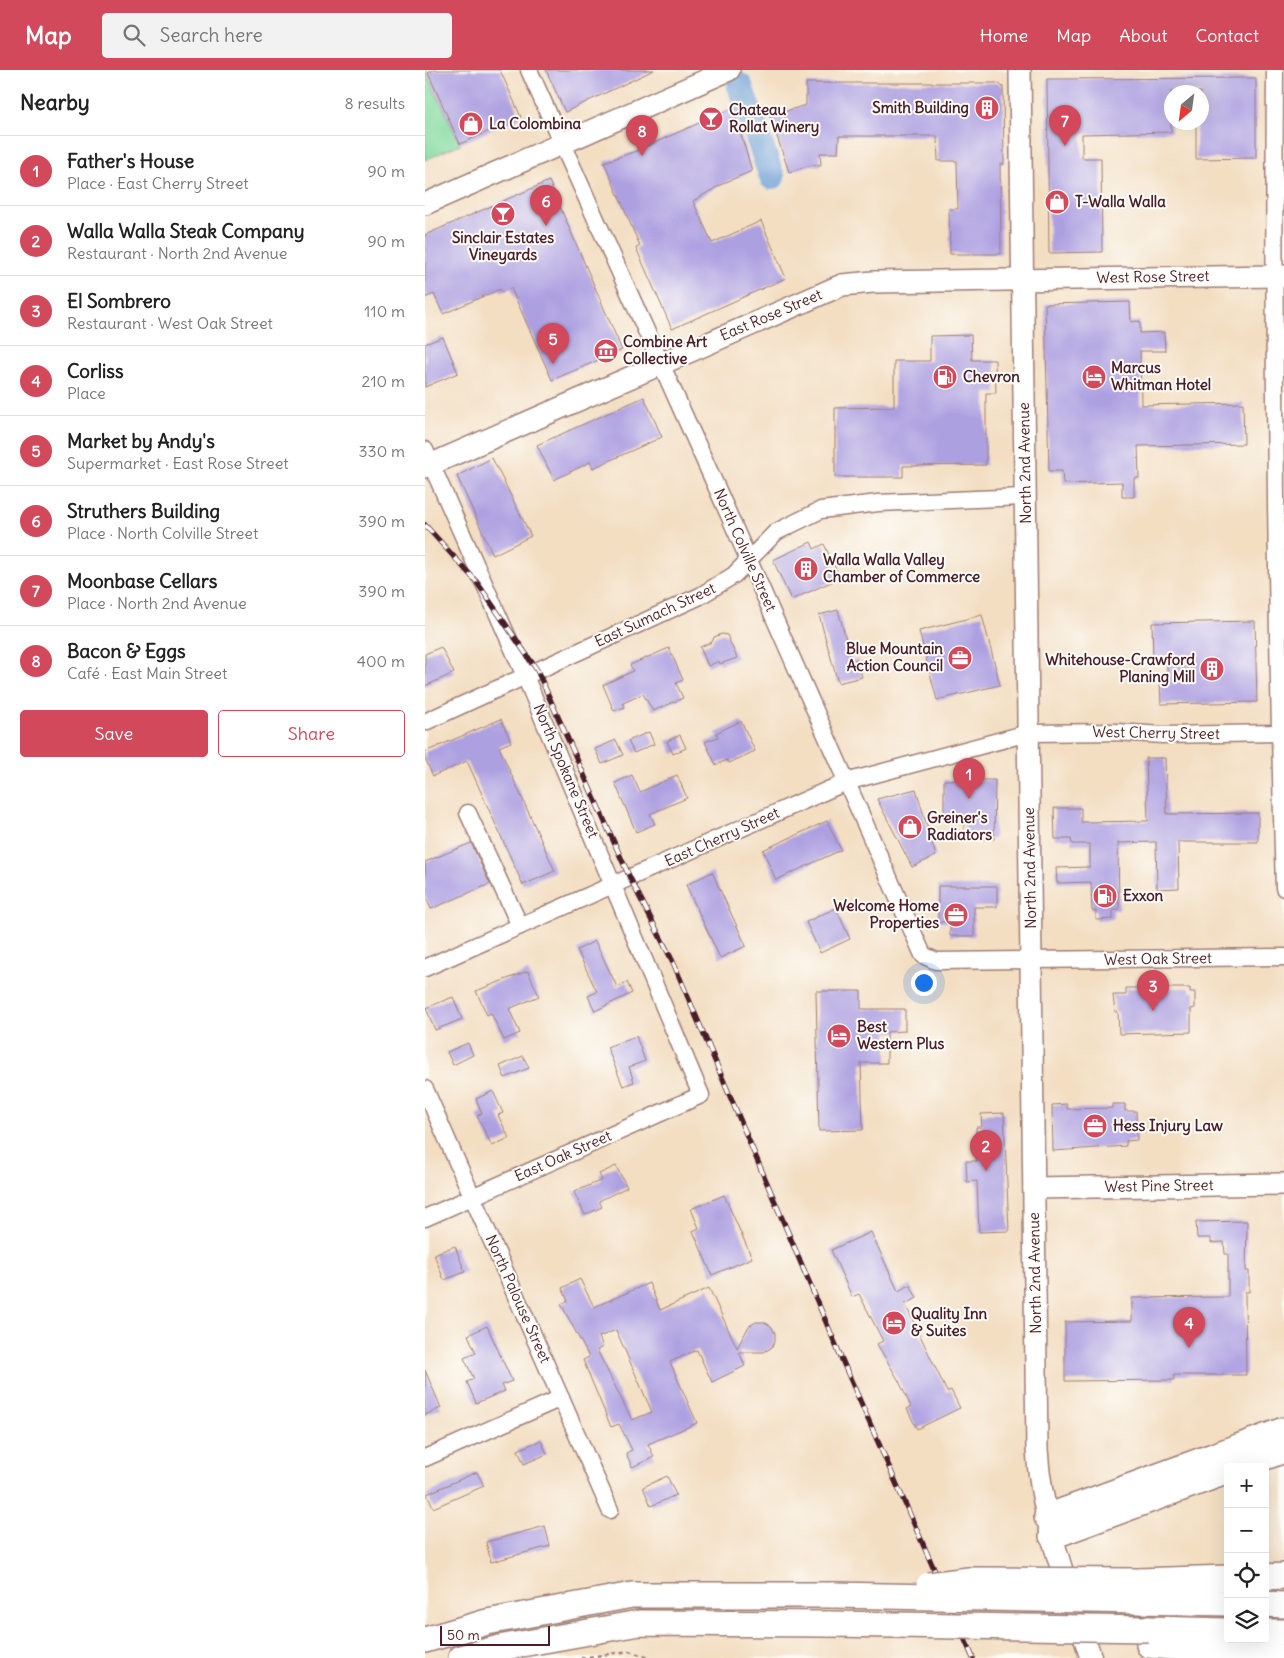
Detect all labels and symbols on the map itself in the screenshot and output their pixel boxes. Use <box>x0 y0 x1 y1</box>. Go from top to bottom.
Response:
north arrow <box>1164 85 1209 130</box>
building icon: Smith Building <box>974 95 1000 121</box>
place label: Smith Building <box>872 98 969 118</box>
place label: Chateau Rollat Winery <box>729 100 819 137</box>
pin: 7 <box>1049 105 1081 146</box>
bar icon: Chateau Rollat Winery <box>698 106 724 132</box>
shop icon: La Colombina <box>458 111 484 137</box>
place label: La Colombina <box>489 114 582 133</box>
pin: 8 <box>626 115 658 156</box>
pin: 6 <box>530 185 562 226</box>
shop icon: T-Walla Walla <box>1044 189 1070 215</box>
place label: T-Walla Walla <box>1075 192 1166 211</box>
bar icon: Sinclair Estates Vineyards <box>490 201 516 227</box>
place label: Sinclair Estates Vineyards <box>452 228 554 265</box>
street label: West Rose Street <box>1096 266 1210 287</box>
street label: East Rose Street <box>717 285 825 345</box>
pin: 5 <box>537 323 569 364</box>
place label: Combine Art Collective <box>623 332 708 368</box>
museum icon: Combine Art Collective <box>593 338 619 364</box>
place label: Marcus Whitman Hotel <box>1111 358 1211 394</box>
fuel station icon: Chevron <box>932 364 958 390</box>
hotel icon: Marcus Whitman Hotel <box>1081 364 1107 390</box>
place label: Chevron <box>963 367 1020 386</box>
street label: North 2nd Avenue <box>1014 402 1035 524</box>
street label: North Colville Street <box>710 485 781 614</box>
place label: Walla Walla Valley Chamber of Commerce <box>823 550 980 586</box>
building icon: Walla Walla Valley Chamber of Commerce <box>793 556 819 582</box>
street label: East Sumach Street <box>591 578 718 651</box>
place label: Blue Mountain Action Council <box>846 639 943 675</box>
office icon: Blue Mountain Action Council <box>947 645 973 671</box>
place label: Whitehouse-Crawford Planing Mill <box>1045 650 1195 687</box>
building icon: Whitehouse-Crawford Planing Mill <box>1199 656 1225 682</box>
street label: North Spokane Street <box>530 701 603 841</box>
street label: West Cherry Street <box>1092 722 1220 743</box>
pin: 1 <box>953 758 985 799</box>
street label: East Cherry Street <box>661 803 782 870</box>
street label: North 2nd Avenue <box>1019 807 1040 929</box>
place label: Greiner's Radiators <box>927 808 992 844</box>
shop icon: Greiner's Radiators <box>897 814 923 840</box>
fuel station icon: Exxon <box>1092 883 1118 909</box>
place label: Exxon <box>1123 886 1164 905</box>
place label: Welcome Home Properties <box>833 896 939 933</box>
office icon: Welcome Home Properties <box>943 902 969 928</box>
street label: West Oak Street <box>1104 948 1212 969</box>
your location <box>911 970 937 996</box>
pin: 3 <box>1137 970 1169 1011</box>
place label: Best Western Plus <box>857 1017 944 1053</box>
hotel icon: Best Western Plus <box>826 1023 852 1049</box>
office icon: Hess Injury Law <box>1082 1113 1108 1139</box>
place label: Hess Injury Law <box>1113 1116 1223 1136</box>
street label: East Oak Street <box>511 1126 614 1185</box>
pin: 2 <box>970 1130 1002 1171</box>
street label: West Pine Street <box>1104 1175 1214 1196</box>
street label: North 2nd Avenue <box>1024 1212 1045 1334</box>
street label: North Palouse Street <box>482 1232 555 1366</box>
place label: Quality Inn & Suites <box>911 1304 988 1340</box>
pin: 4 <box>1173 1307 1205 1348</box>
hotel icon: Quality Inn & Suites <box>881 1310 907 1336</box>
scale bar <box>440 1623 550 1646</box>

